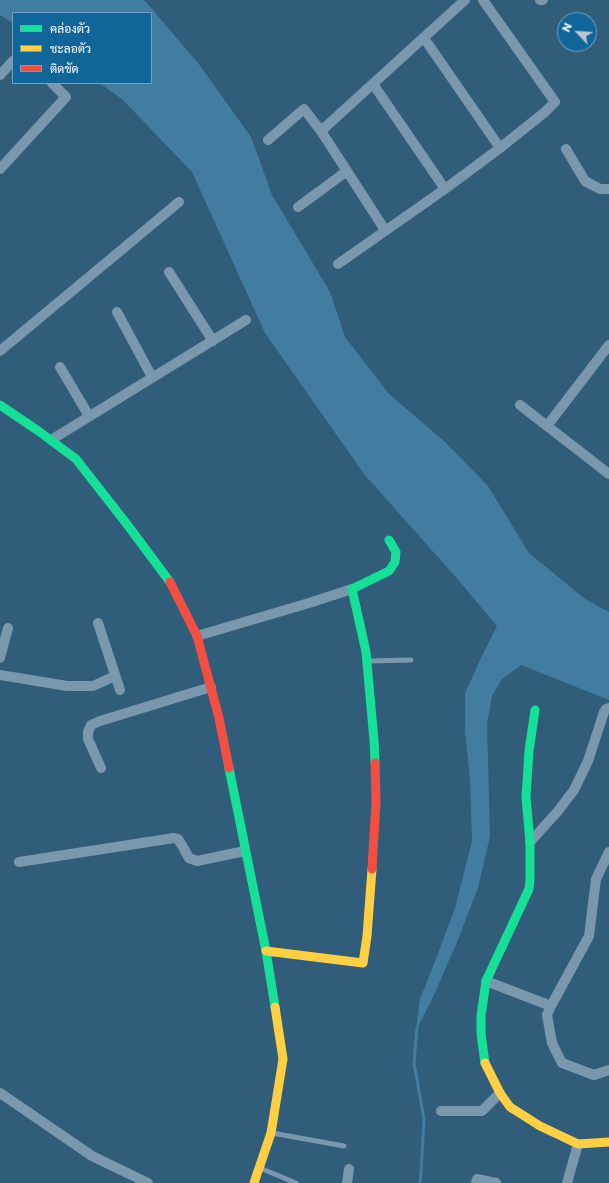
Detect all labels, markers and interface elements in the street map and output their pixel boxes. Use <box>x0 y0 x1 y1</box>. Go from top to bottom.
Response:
legend <box>12 12 152 84</box>
north arrow <box>557 12 597 52</box>
text: คล่องตัว <box>50 21 90 35</box>
text: N <box>559 21 574 34</box>
text: ชะลอตัว <box>50 41 91 55</box>
text: ติดขัด <box>50 61 79 75</box>

